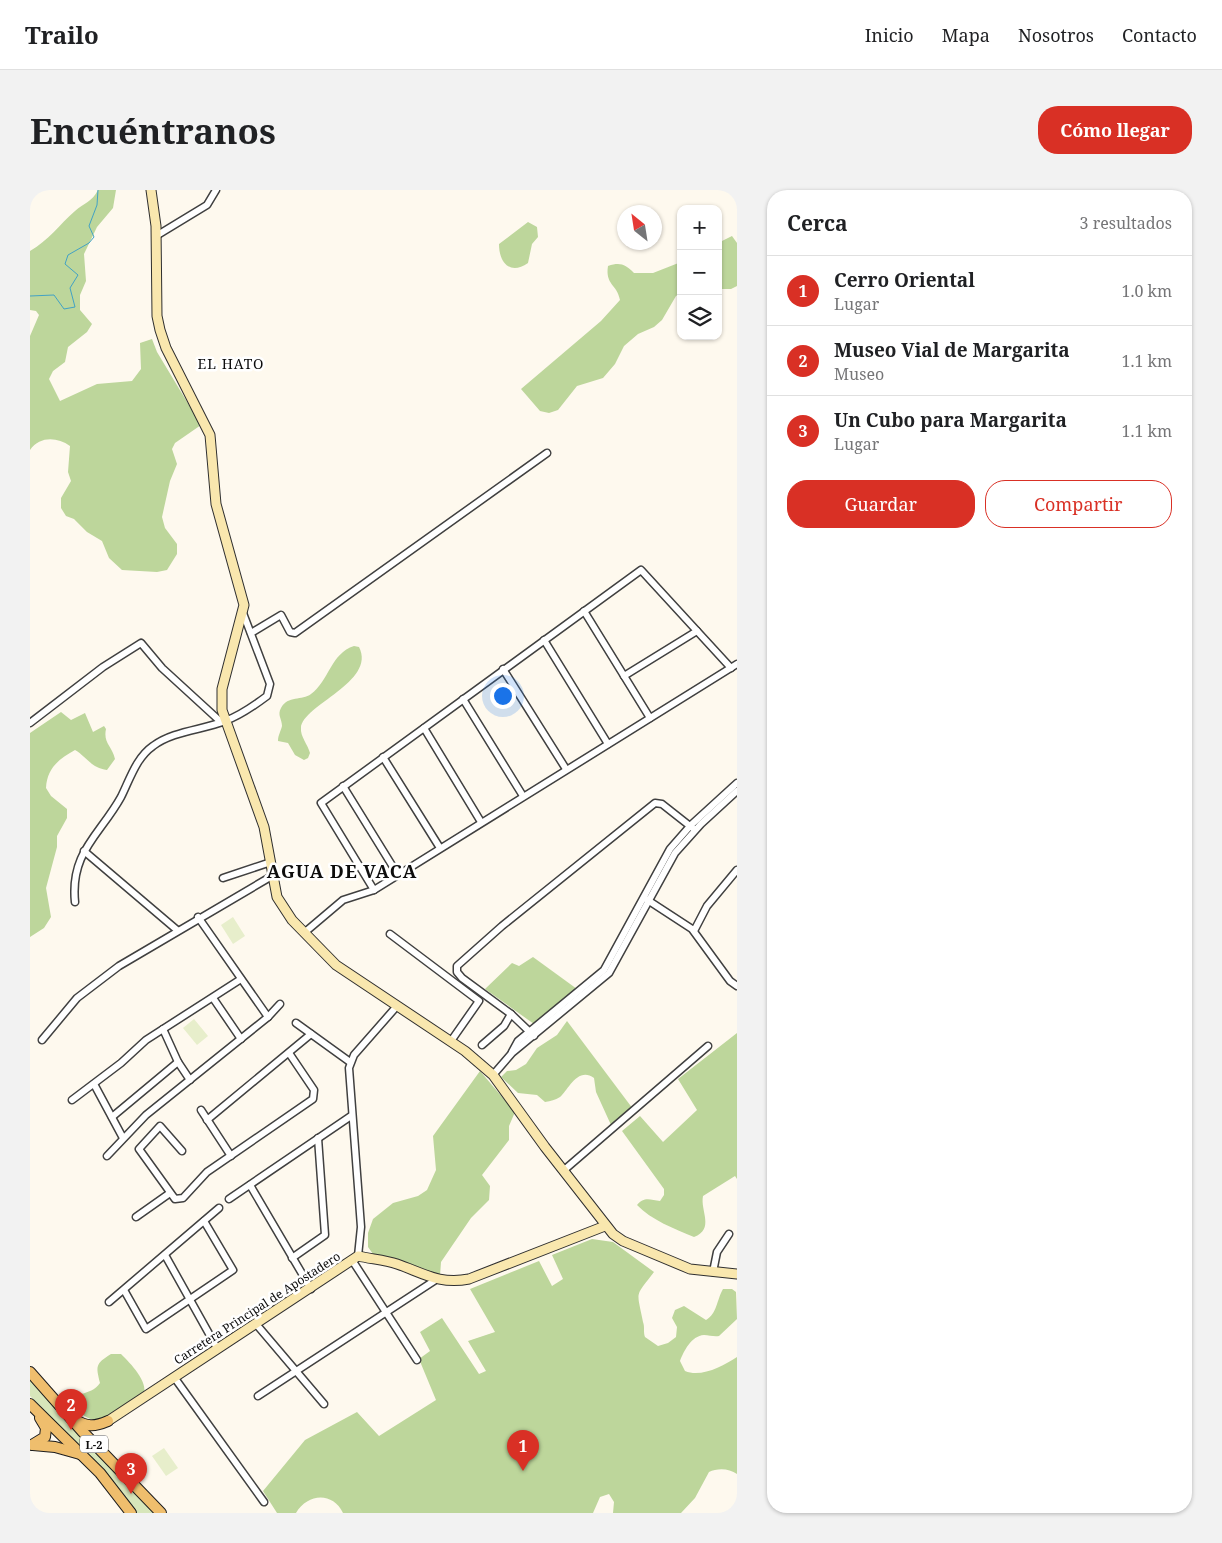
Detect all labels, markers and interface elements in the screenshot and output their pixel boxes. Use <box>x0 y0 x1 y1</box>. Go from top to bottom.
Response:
text: Trailo <box>25 18 99 51</box>
text: Inicio <box>865 23 914 47</box>
text: Mapa <box>942 23 990 47</box>
text: Nosotros <box>1018 23 1094 47</box>
text: Contacto <box>1122 23 1197 47</box>
button: Cómo llegar <box>1038 106 1192 154</box>
text: Encuéntranos <box>30 107 276 154</box>
north arrow <box>617 205 662 250</box>
map controls <box>677 205 722 340</box>
button: + <box>677 205 722 250</box>
text: Cerca <box>787 209 848 237</box>
text: 3 resultados <box>1080 212 1172 234</box>
button: − <box>677 250 722 295</box>
text: Cerro Oriental <box>834 267 975 293</box>
text: 1 <box>798 280 808 302</box>
text: 1.0 km <box>1121 280 1172 302</box>
text: Lugar <box>834 293 879 315</box>
button: layers <box>677 295 722 340</box>
text: Museo Vial de Margarita <box>834 337 1070 363</box>
text: 2 <box>798 350 808 372</box>
text: 1.1 km <box>1121 350 1172 372</box>
district label: EL HATO <box>198 354 264 373</box>
text: Museo <box>834 363 884 385</box>
text: Un Cubo para Margarita <box>834 407 1067 433</box>
text: 3 <box>798 420 808 442</box>
text: 1.1 km <box>1121 420 1172 442</box>
text: Lugar <box>834 433 879 455</box>
button: Guardar <box>787 480 975 528</box>
button: Compartir <box>985 480 1172 528</box>
your location <box>490 683 516 709</box>
district label: AGUA DE VACA <box>267 859 417 883</box>
street label: Carretera Principal de Apostadero <box>170 1248 344 1368</box>
pin: 2 <box>55 1389 87 1430</box>
pin: 1 <box>507 1430 539 1471</box>
road number: L-2 <box>80 1436 108 1452</box>
pin: 3 <box>115 1453 147 1494</box>

